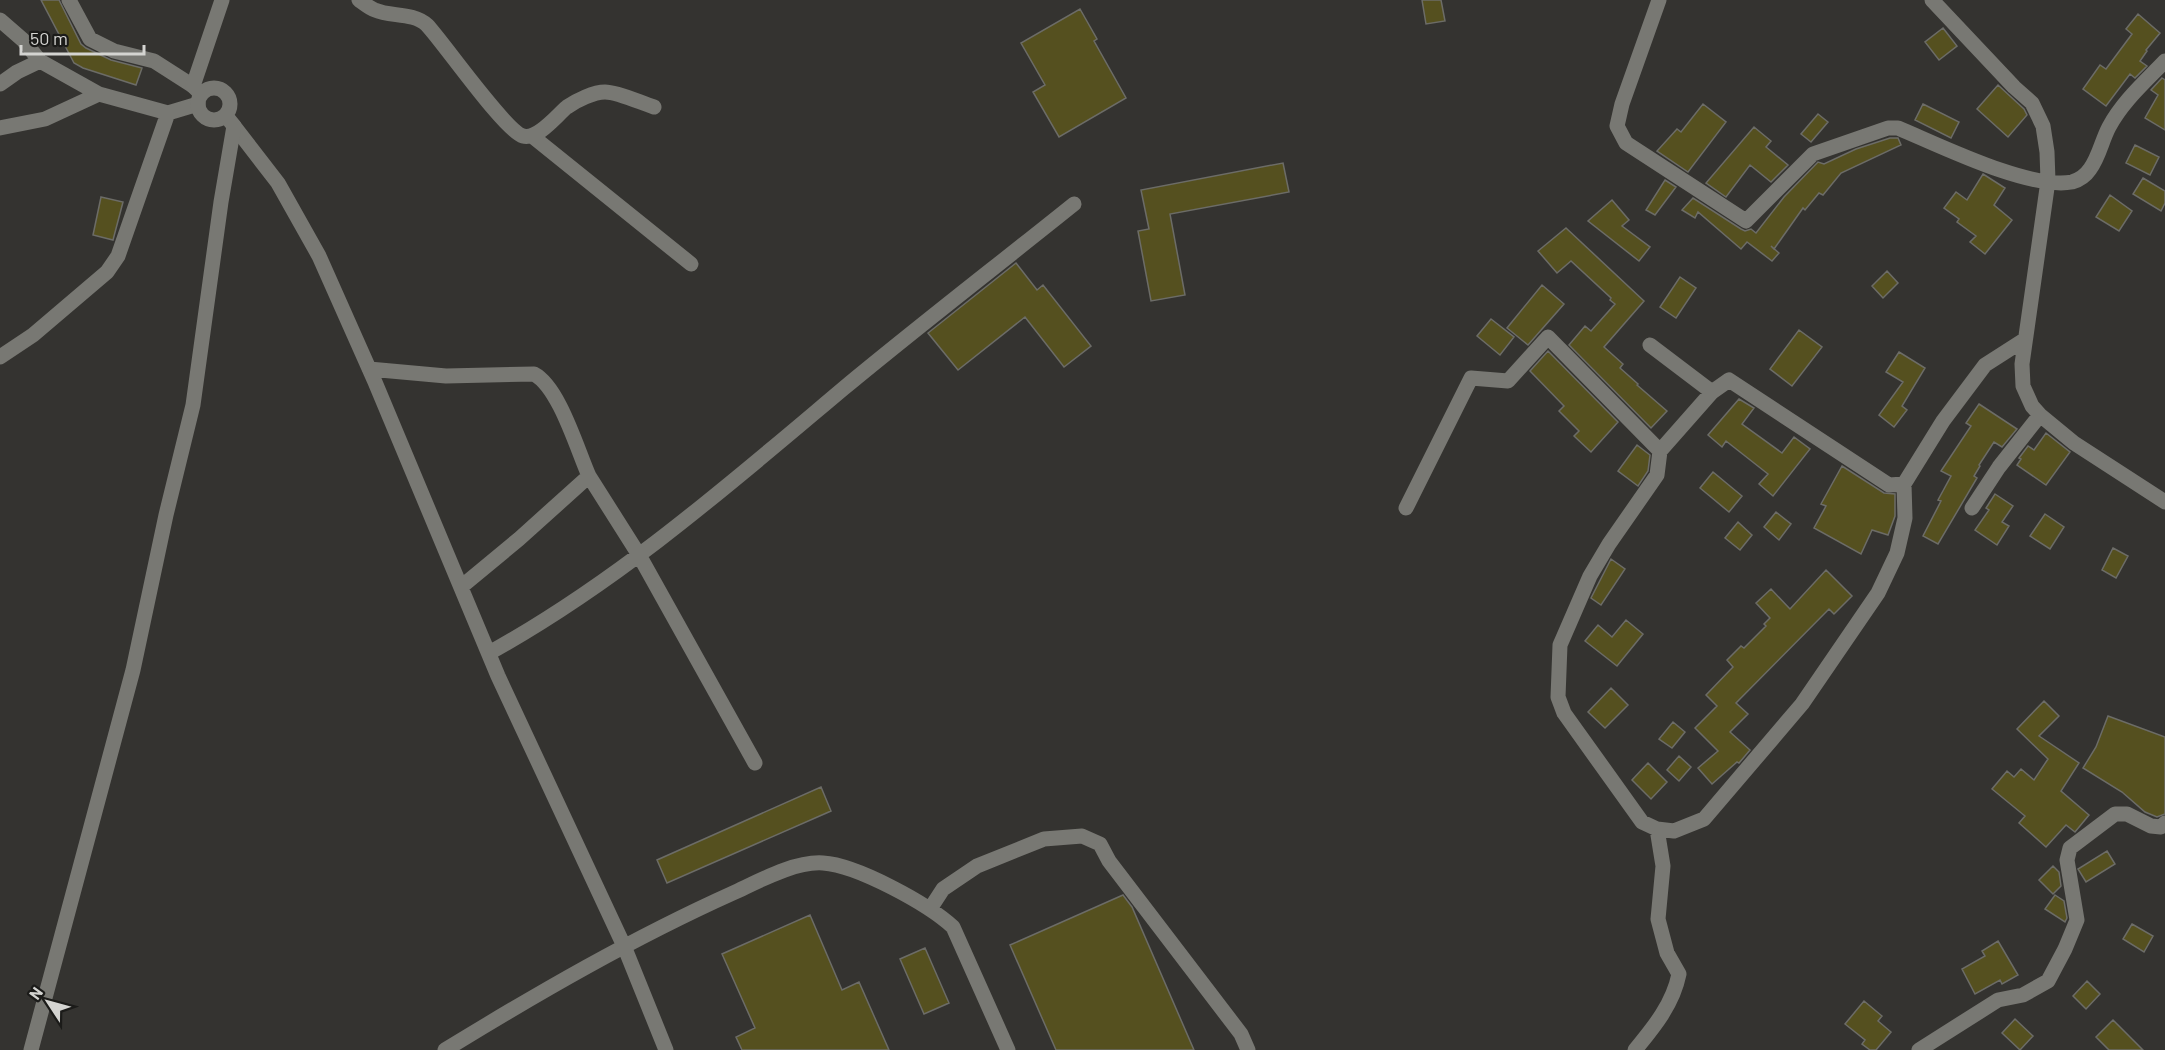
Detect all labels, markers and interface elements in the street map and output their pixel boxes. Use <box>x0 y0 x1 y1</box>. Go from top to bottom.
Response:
scale bar <box>21 18 144 56</box>
text: 50 m <box>30 27 68 49</box>
north arrow <box>18 972 78 1032</box>
text: N <box>25 983 46 1003</box>

